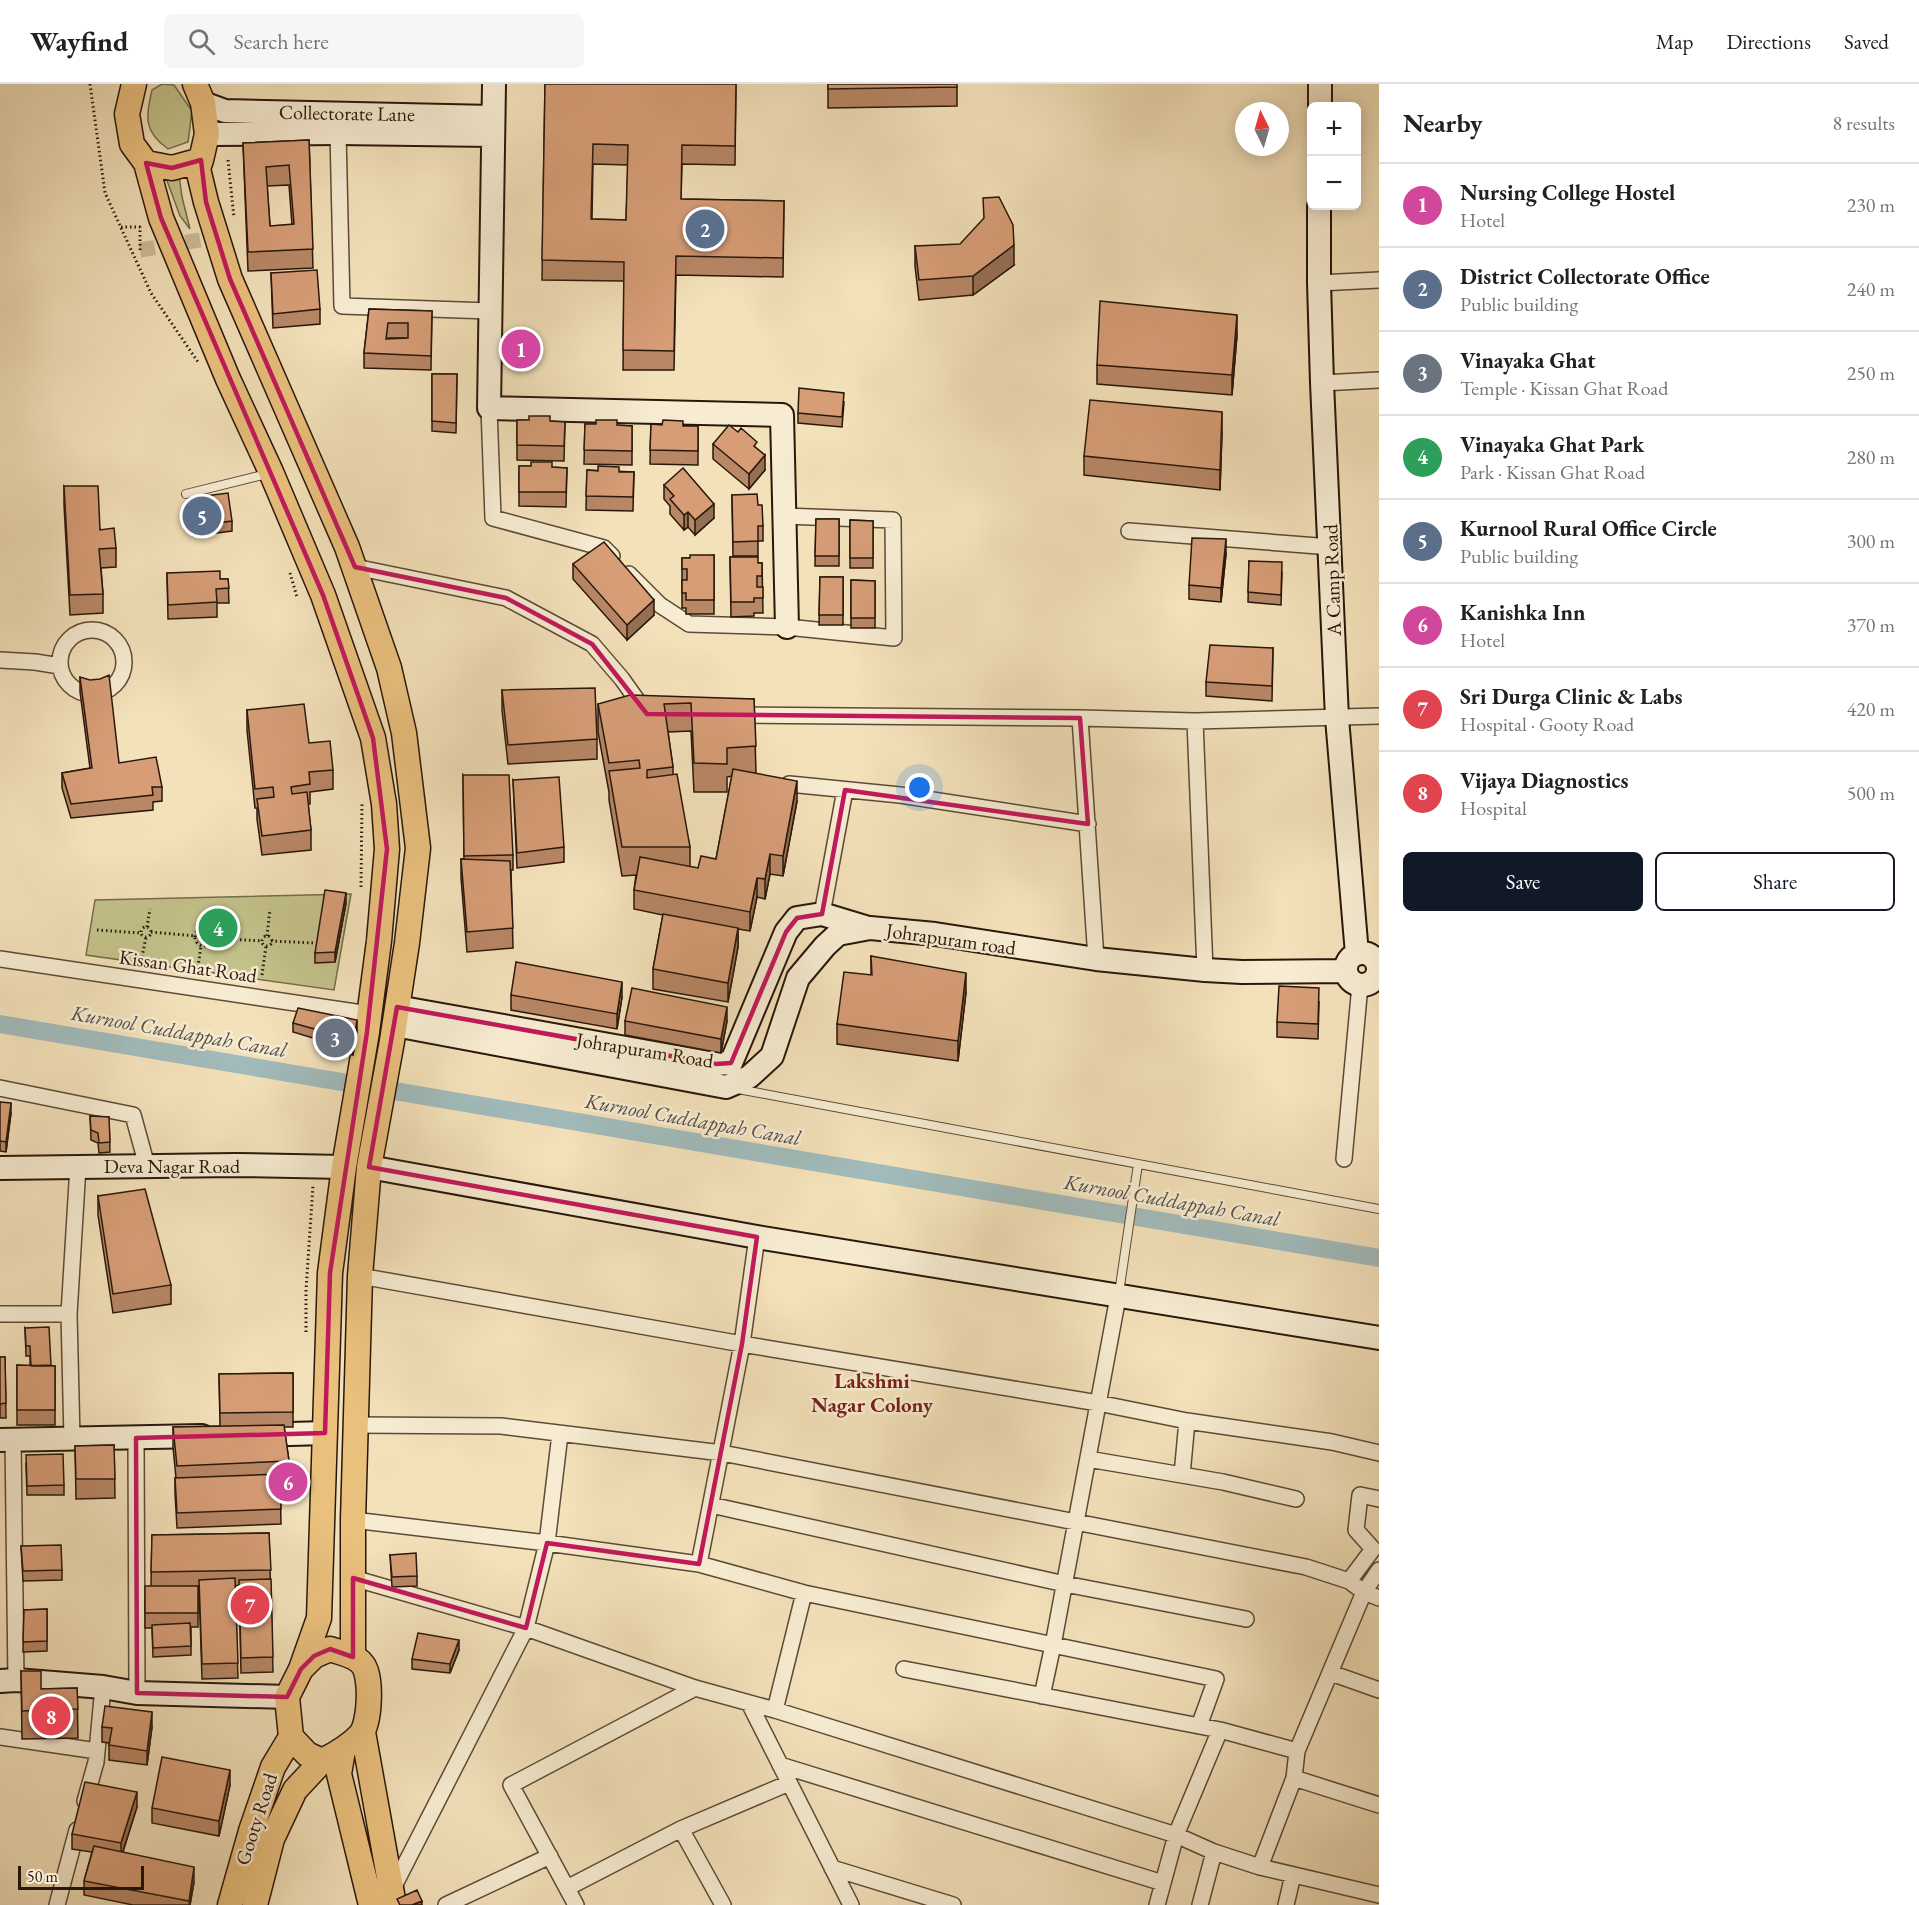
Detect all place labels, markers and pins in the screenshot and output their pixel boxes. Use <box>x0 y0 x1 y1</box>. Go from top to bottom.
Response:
pin: 2 <box>686 206 724 252</box>
pin: 1 <box>502 326 540 372</box>
pin: 5 <box>182 494 222 538</box>
pin: 4 <box>198 906 238 950</box>
pin: 3 <box>316 1016 354 1060</box>
pin: 6 <box>268 1460 308 1504</box>
pin: 7 <box>230 1582 270 1628</box>
pin: 8 <box>32 1694 70 1738</box>

